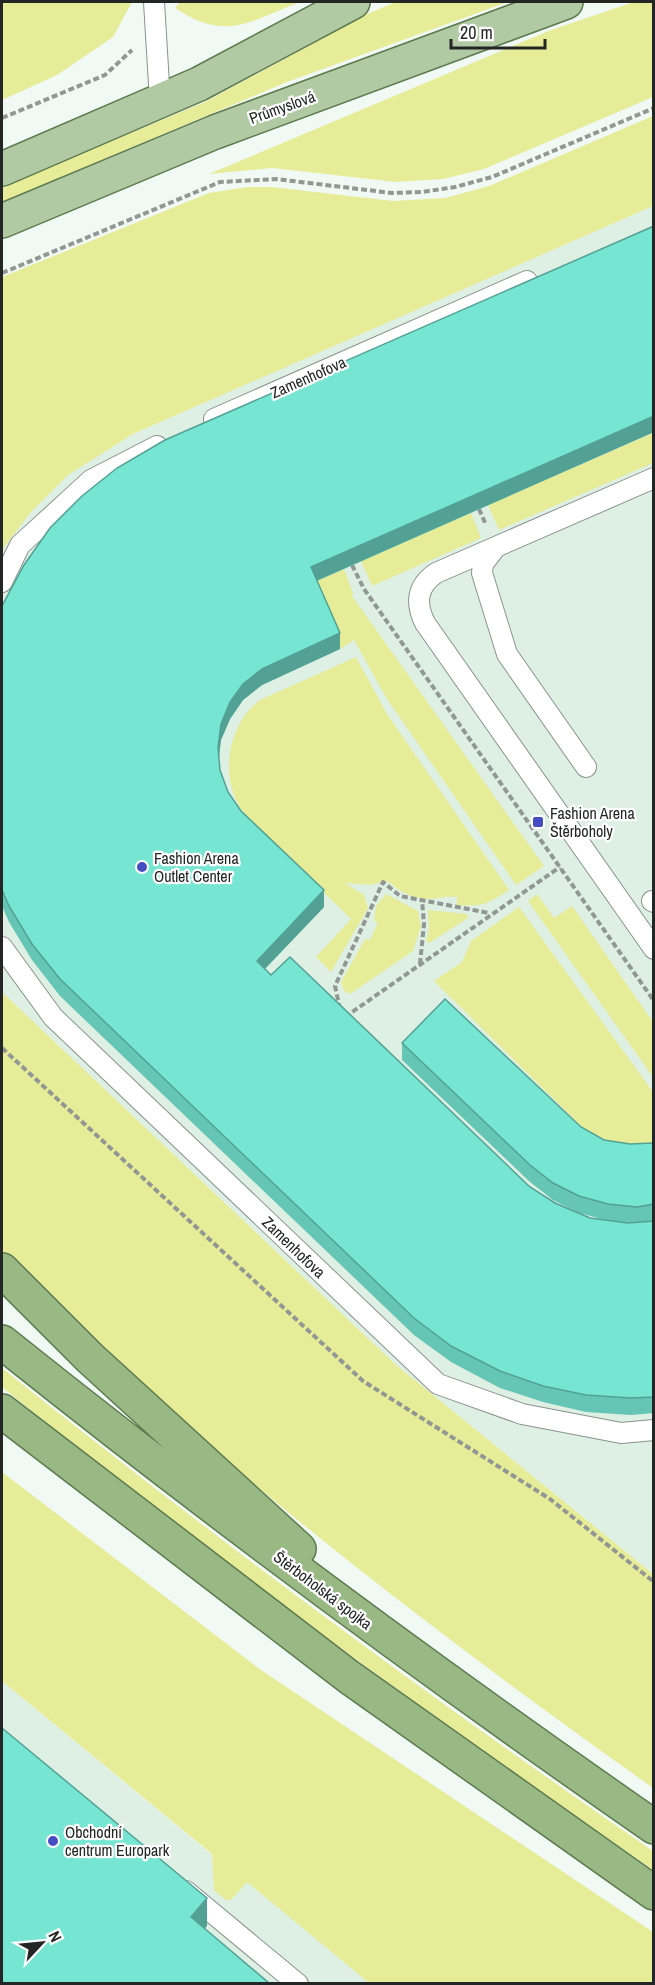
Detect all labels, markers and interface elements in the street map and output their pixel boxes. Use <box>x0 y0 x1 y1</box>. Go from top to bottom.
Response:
scale bar <box>451 12 546 50</box>
text: 20 m <box>460 20 493 45</box>
street label: Průmyslová <box>246 85 319 129</box>
street label: Zamenhofova <box>267 350 350 403</box>
place label: Fashion Arena Štěrboholy <box>550 802 635 842</box>
marker: Fashion Arena Štěrboholy <box>531 815 545 829</box>
place label: Fashion Arena Outlet Center <box>154 847 239 887</box>
marker: Fashion Arena Outlet Center <box>135 860 149 874</box>
street label: Zamenhofova <box>258 1211 331 1283</box>
street label: Štěrboholská spojka <box>269 1546 377 1635</box>
place label: Obchodní centrum Europark <box>65 1821 170 1861</box>
marker: Obchodní centrum Europark <box>46 1834 60 1848</box>
north arrow <box>12 1913 72 1973</box>
text: N <box>44 1927 67 1946</box>

